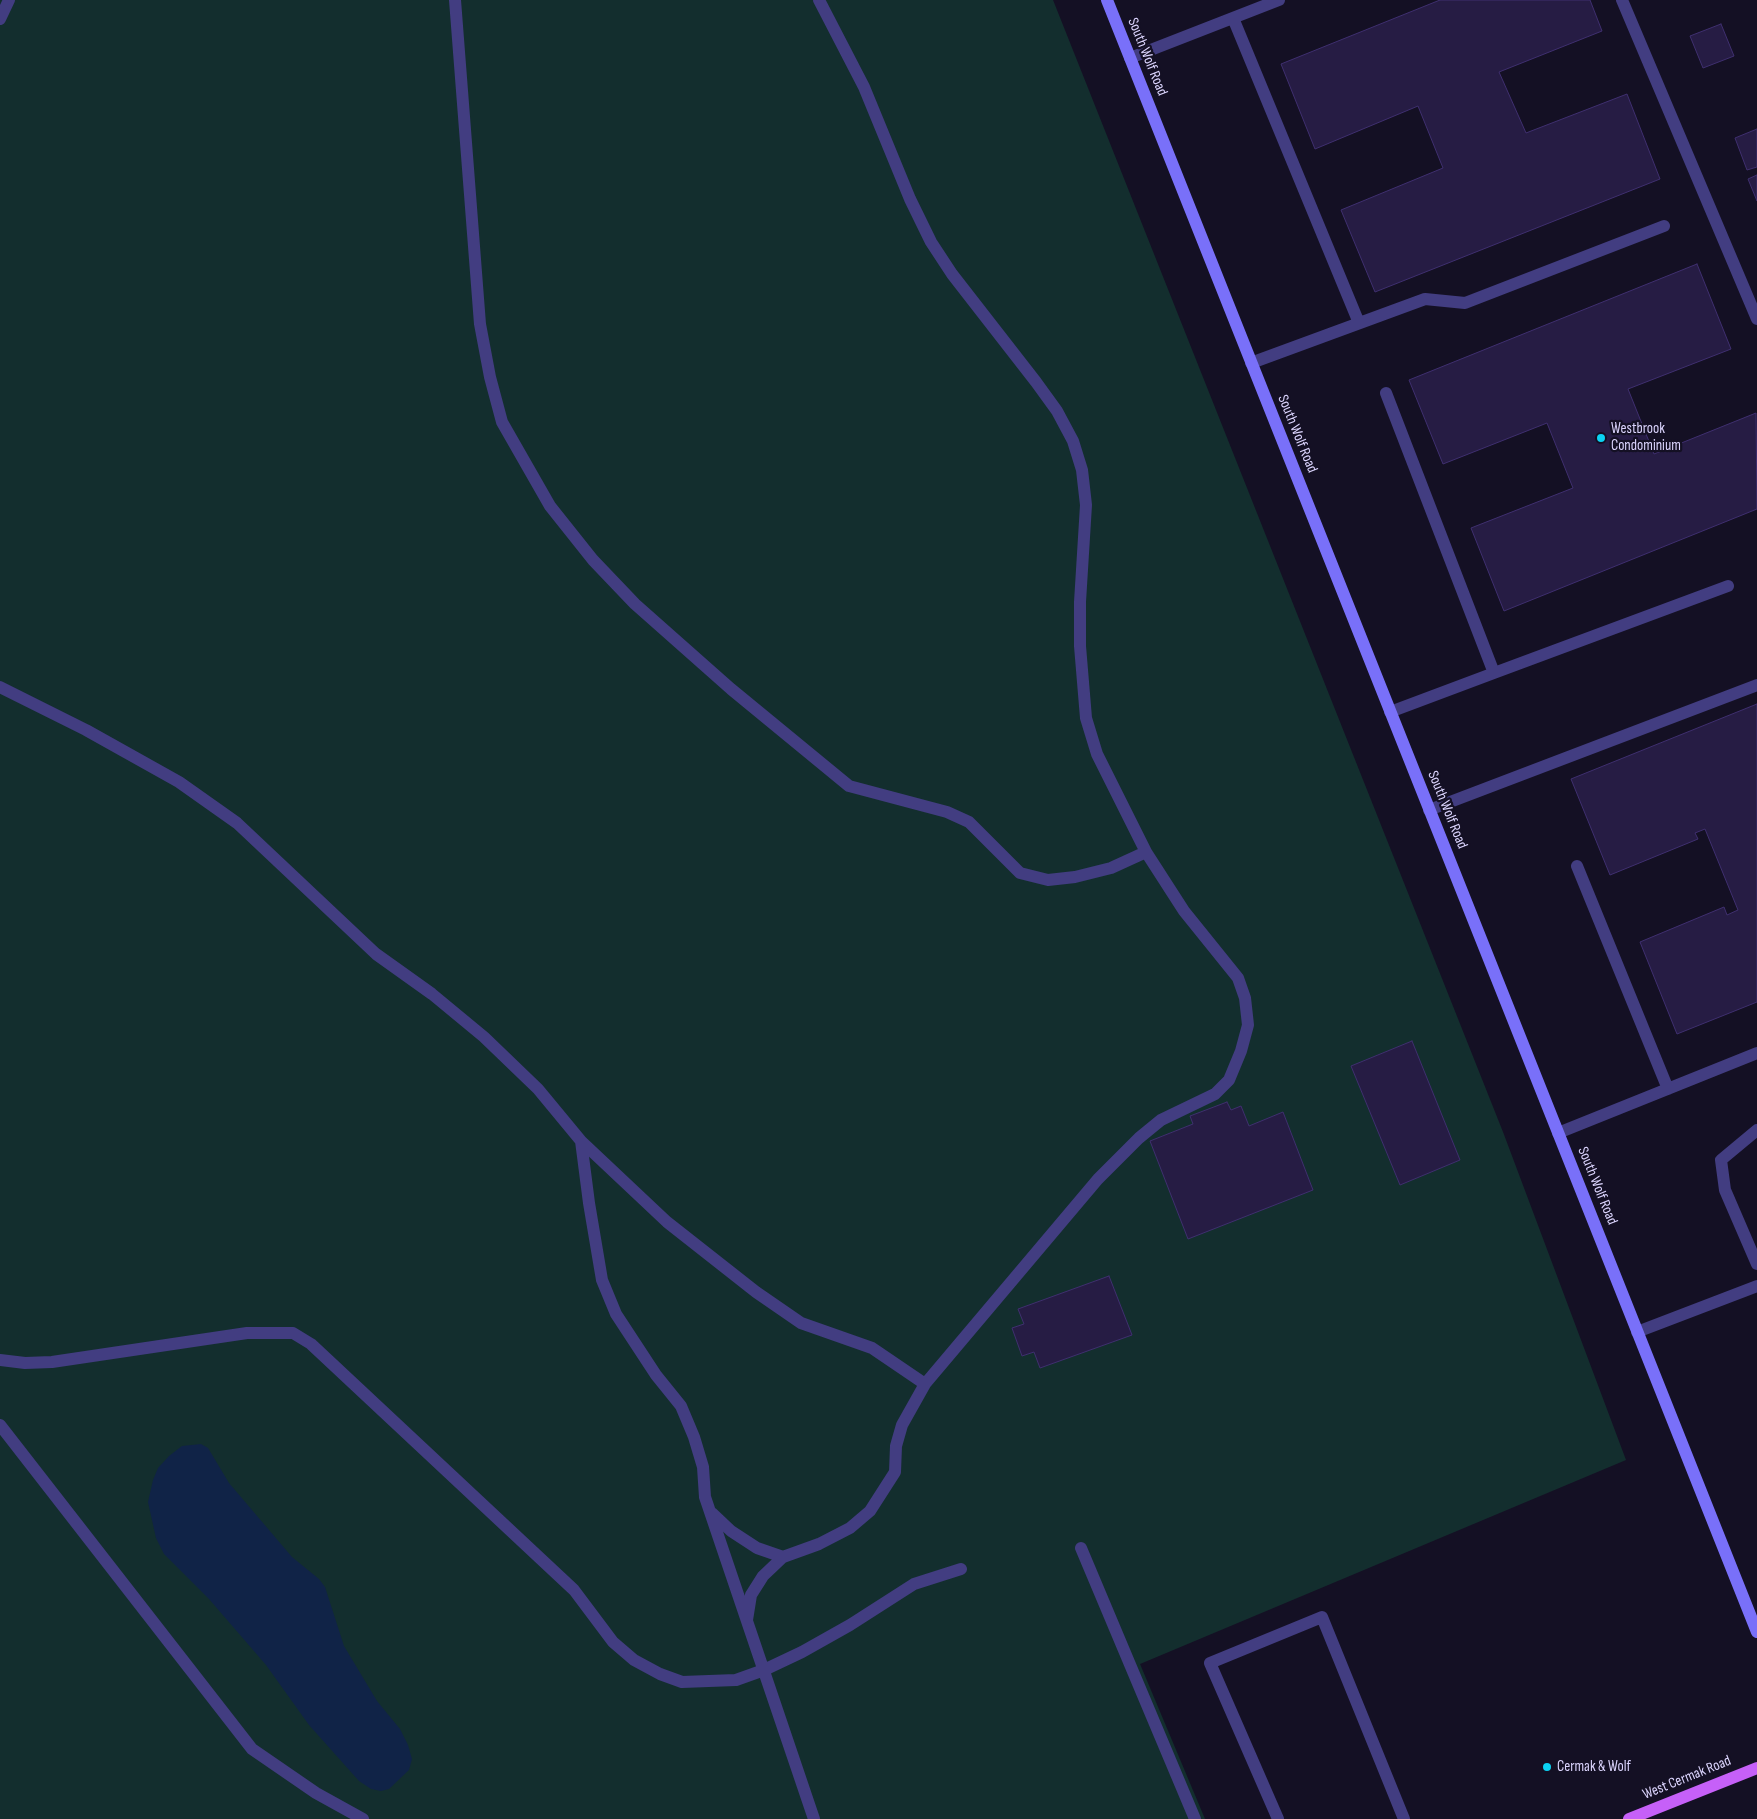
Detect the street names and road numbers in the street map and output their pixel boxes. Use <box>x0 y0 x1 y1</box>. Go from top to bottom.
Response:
street label: South Wolf Road <box>1123 15 1171 99</box>
street label: South Wolf Road <box>1273 392 1321 476</box>
street label: South Wolf Road <box>1423 768 1471 852</box>
street label: South Wolf Road <box>1573 1144 1621 1228</box>
street label: West Cermak Road <box>1640 1752 1734 1804</box>

